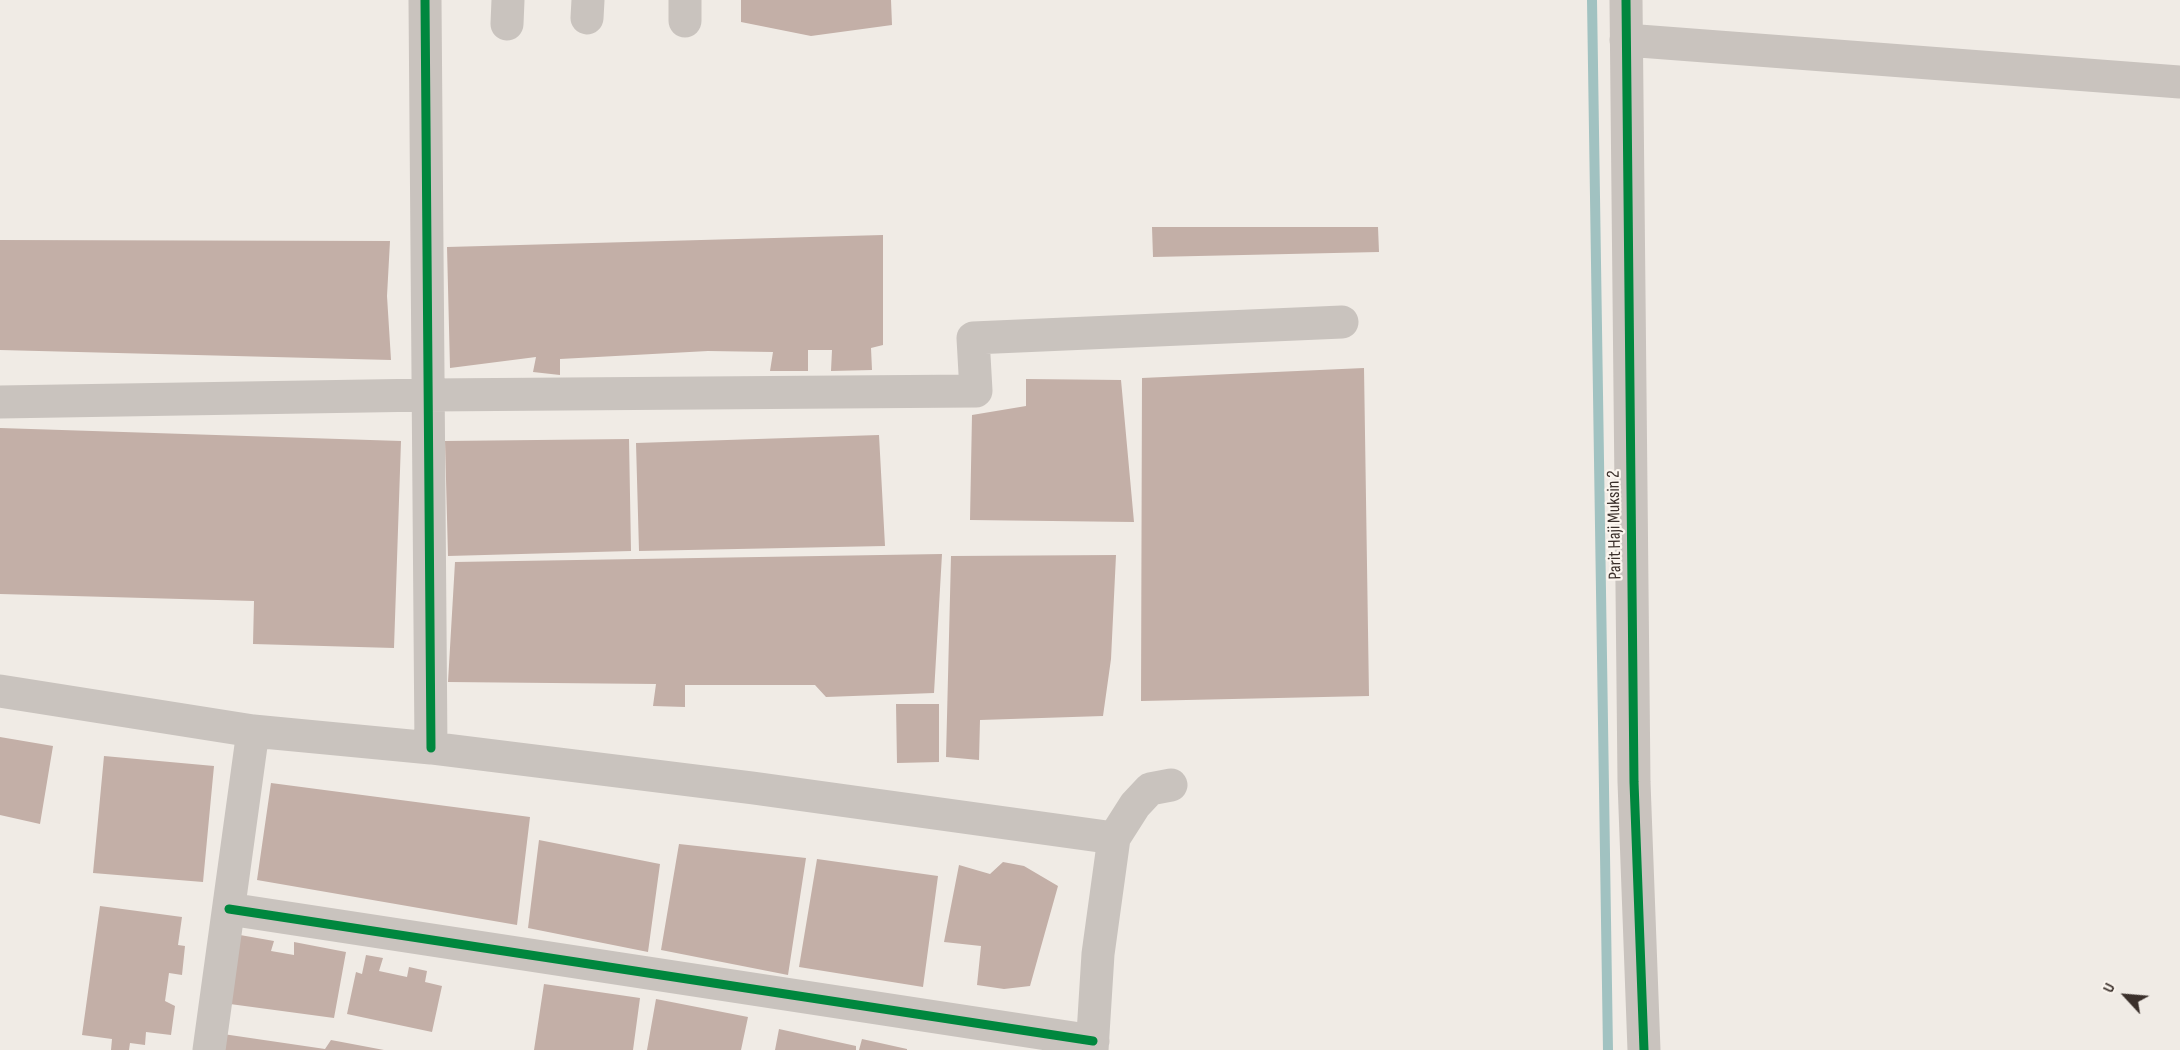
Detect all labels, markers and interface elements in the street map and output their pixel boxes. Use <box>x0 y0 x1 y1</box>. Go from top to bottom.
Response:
street label: Parit Haji Muksin 2 <box>1603 470 1627 580</box>
north arrow <box>2096 966 2156 1026</box>
text: U <box>2099 980 2120 996</box>

